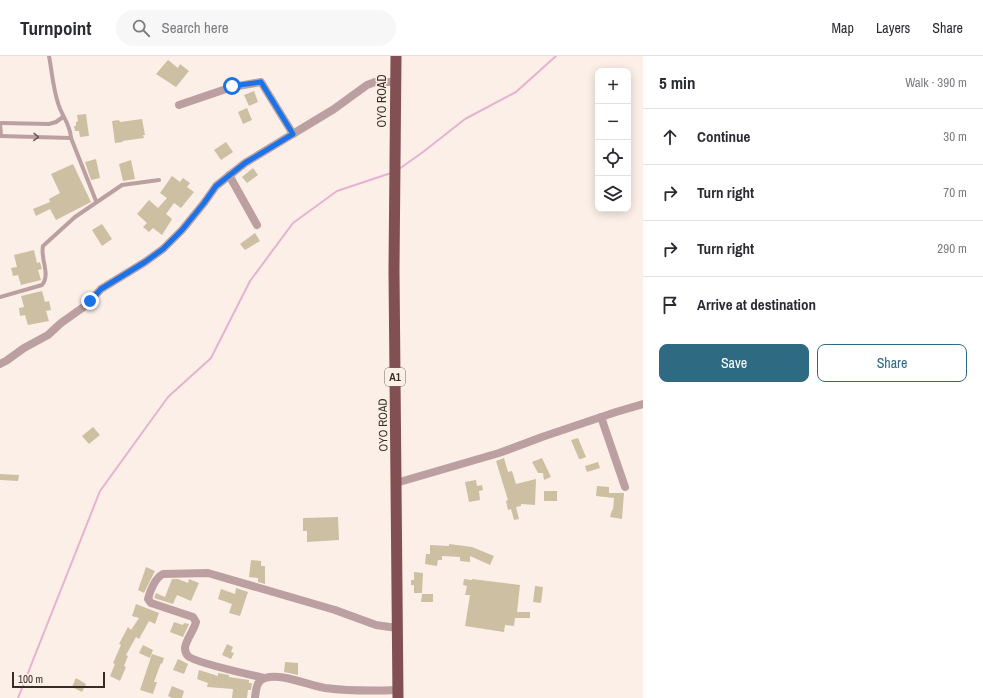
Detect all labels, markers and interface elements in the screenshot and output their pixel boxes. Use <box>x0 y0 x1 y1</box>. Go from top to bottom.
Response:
search box <box>116 10 396 46</box>
text: Turnpoint <box>20 15 92 41</box>
icon: search <box>130 17 152 39</box>
text: Search here <box>162 17 229 38</box>
text: Map <box>832 19 854 37</box>
text: Layers <box>876 19 910 37</box>
text: Share <box>932 19 963 37</box>
map controls <box>595 68 631 212</box>
button: + <box>595 68 631 104</box>
text: 5 min <box>659 71 695 94</box>
street label: OYO ROAD <box>374 74 390 128</box>
text: Walk · 390 m <box>905 74 967 91</box>
route start <box>223 77 241 95</box>
button: − <box>595 104 631 140</box>
icon: ahead <box>659 126 681 148</box>
text: Continue <box>697 126 750 147</box>
text: 30 m <box>943 128 967 145</box>
one-way arrow <box>33 132 39 141</box>
button: locate <box>595 140 631 176</box>
button: layers <box>595 176 631 212</box>
icon: right <box>659 182 681 204</box>
text: Turn right <box>697 182 754 203</box>
text: 70 m <box>943 184 967 201</box>
icon: right <box>659 238 681 260</box>
text: Turn right <box>697 238 754 259</box>
text: 290 m <box>937 240 967 257</box>
route end <box>81 292 99 310</box>
icon: arrive <box>659 294 681 316</box>
text: Arrive at destination <box>697 294 816 315</box>
button: Save <box>659 344 809 382</box>
button: Share <box>817 344 967 382</box>
road number: A1 <box>385 368 405 386</box>
street label: OYO ROAD <box>375 398 391 452</box>
scale bar <box>12 670 105 689</box>
text: 100 m <box>18 672 43 686</box>

